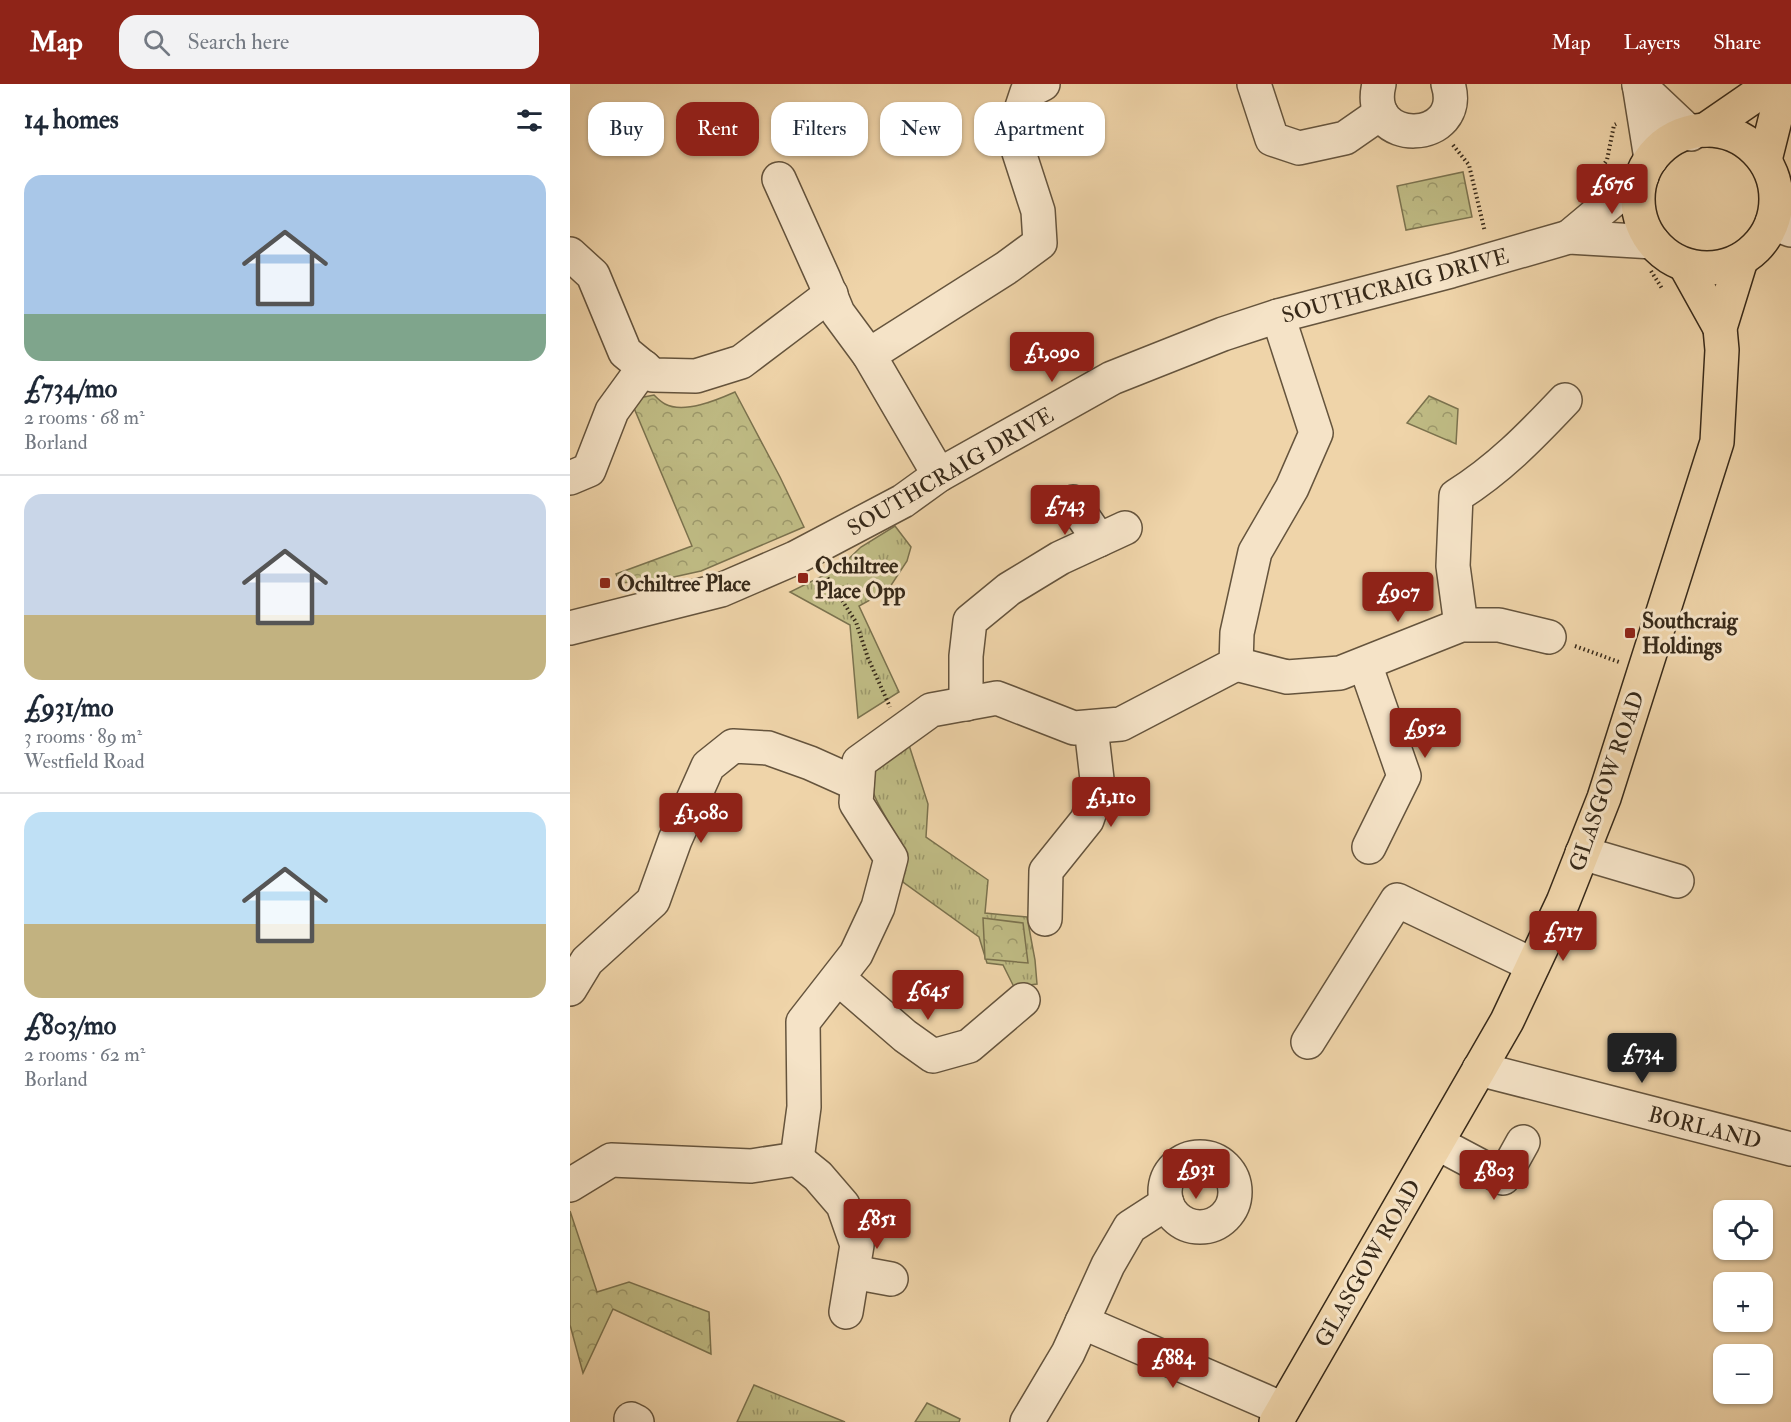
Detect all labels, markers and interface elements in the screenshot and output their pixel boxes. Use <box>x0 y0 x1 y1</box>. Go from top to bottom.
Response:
search box <box>119 15 539 69</box>
text: Map <box>30 25 83 60</box>
icon: search <box>140 26 173 59</box>
text: Search here <box>188 28 289 56</box>
text: Map <box>1551 29 1591 56</box>
text: Layers <box>1624 29 1680 56</box>
text: Share <box>1713 29 1761 56</box>
chip: Buy <box>588 102 664 156</box>
chip: Rent <box>676 102 759 156</box>
chip: Filters <box>771 102 868 156</box>
chip: New <box>880 102 962 156</box>
chip: Apartment <box>974 102 1105 156</box>
text: 14 homes <box>24 104 119 136</box>
icon: filters <box>513 104 546 137</box>
pin: £676 <box>1576 164 1648 215</box>
text: £676 <box>1591 171 1633 196</box>
icon: home <box>231 214 339 322</box>
street label: SOUTHCRAIG DRIVE <box>1279 242 1512 330</box>
pin: £1,090 <box>1003 332 1101 383</box>
text: £1,090 <box>1024 339 1080 364</box>
text: £734/mo <box>24 373 117 405</box>
street label: SOUTHCRAIG DRIVE <box>842 401 1059 542</box>
text: 2 rooms · 68 m² <box>24 405 145 430</box>
text: Borland <box>24 430 88 455</box>
pin: £743 <box>1029 485 1101 536</box>
text: £743 <box>1045 492 1085 517</box>
icon: home <box>231 533 339 641</box>
place label: Ochiltree Place Opp <box>815 552 905 606</box>
place label: Ochiltree Place <box>617 570 751 598</box>
marker: Ochiltree Place Opp <box>796 571 810 585</box>
pin: £907 <box>1362 572 1434 623</box>
marker: Ochiltree Place <box>598 576 612 590</box>
text: £907 <box>1376 579 1420 604</box>
place label: Southcraig Holdings <box>1642 607 1739 661</box>
marker: Southcraig Holdings <box>1623 626 1637 640</box>
street label: GLASGOW ROAD <box>1563 688 1651 875</box>
text: £931/mo <box>24 692 113 724</box>
pin: £952 <box>1389 708 1461 759</box>
text: £952 <box>1404 715 1446 740</box>
text: 3 rooms · 89 m² <box>24 724 142 749</box>
text: Westfield Road <box>24 749 145 774</box>
pin: £1,110 <box>1062 777 1160 828</box>
text: £1,110 <box>1086 784 1136 809</box>
pin: £1,080 <box>652 793 750 844</box>
text: £1,080 <box>673 800 729 825</box>
icon: home <box>231 851 339 959</box>
pin: £717 <box>1527 911 1599 962</box>
text: £717 <box>1544 918 1582 943</box>
pin: £645 <box>892 970 964 1021</box>
text: £645 <box>906 977 950 1002</box>
text: £803/mo <box>24 1010 116 1042</box>
pin: £734 <box>1606 1033 1678 1084</box>
text: £734 <box>1621 1040 1663 1065</box>
text: 2 rooms · 62 m² <box>24 1042 145 1067</box>
text: Borland <box>24 1067 88 1092</box>
street label: BORLAND <box>1645 1100 1764 1156</box>
pin: £931 <box>1160 1149 1232 1200</box>
pin: £803 <box>1458 1150 1530 1201</box>
text: £931 <box>1177 1156 1215 1181</box>
text: £803 <box>1474 1157 1514 1182</box>
street label: GLASGOW ROAD <box>1309 1175 1427 1352</box>
pin: £851 <box>841 1199 913 1250</box>
map controls <box>1713 1200 1773 1404</box>
button: locate <box>1713 1200 1773 1260</box>
text: £851 <box>858 1206 896 1231</box>
button: + <box>1713 1272 1773 1332</box>
pin: £884 <box>1137 1338 1209 1389</box>
button: − <box>1713 1344 1773 1404</box>
text: £884 <box>1151 1345 1195 1370</box>

